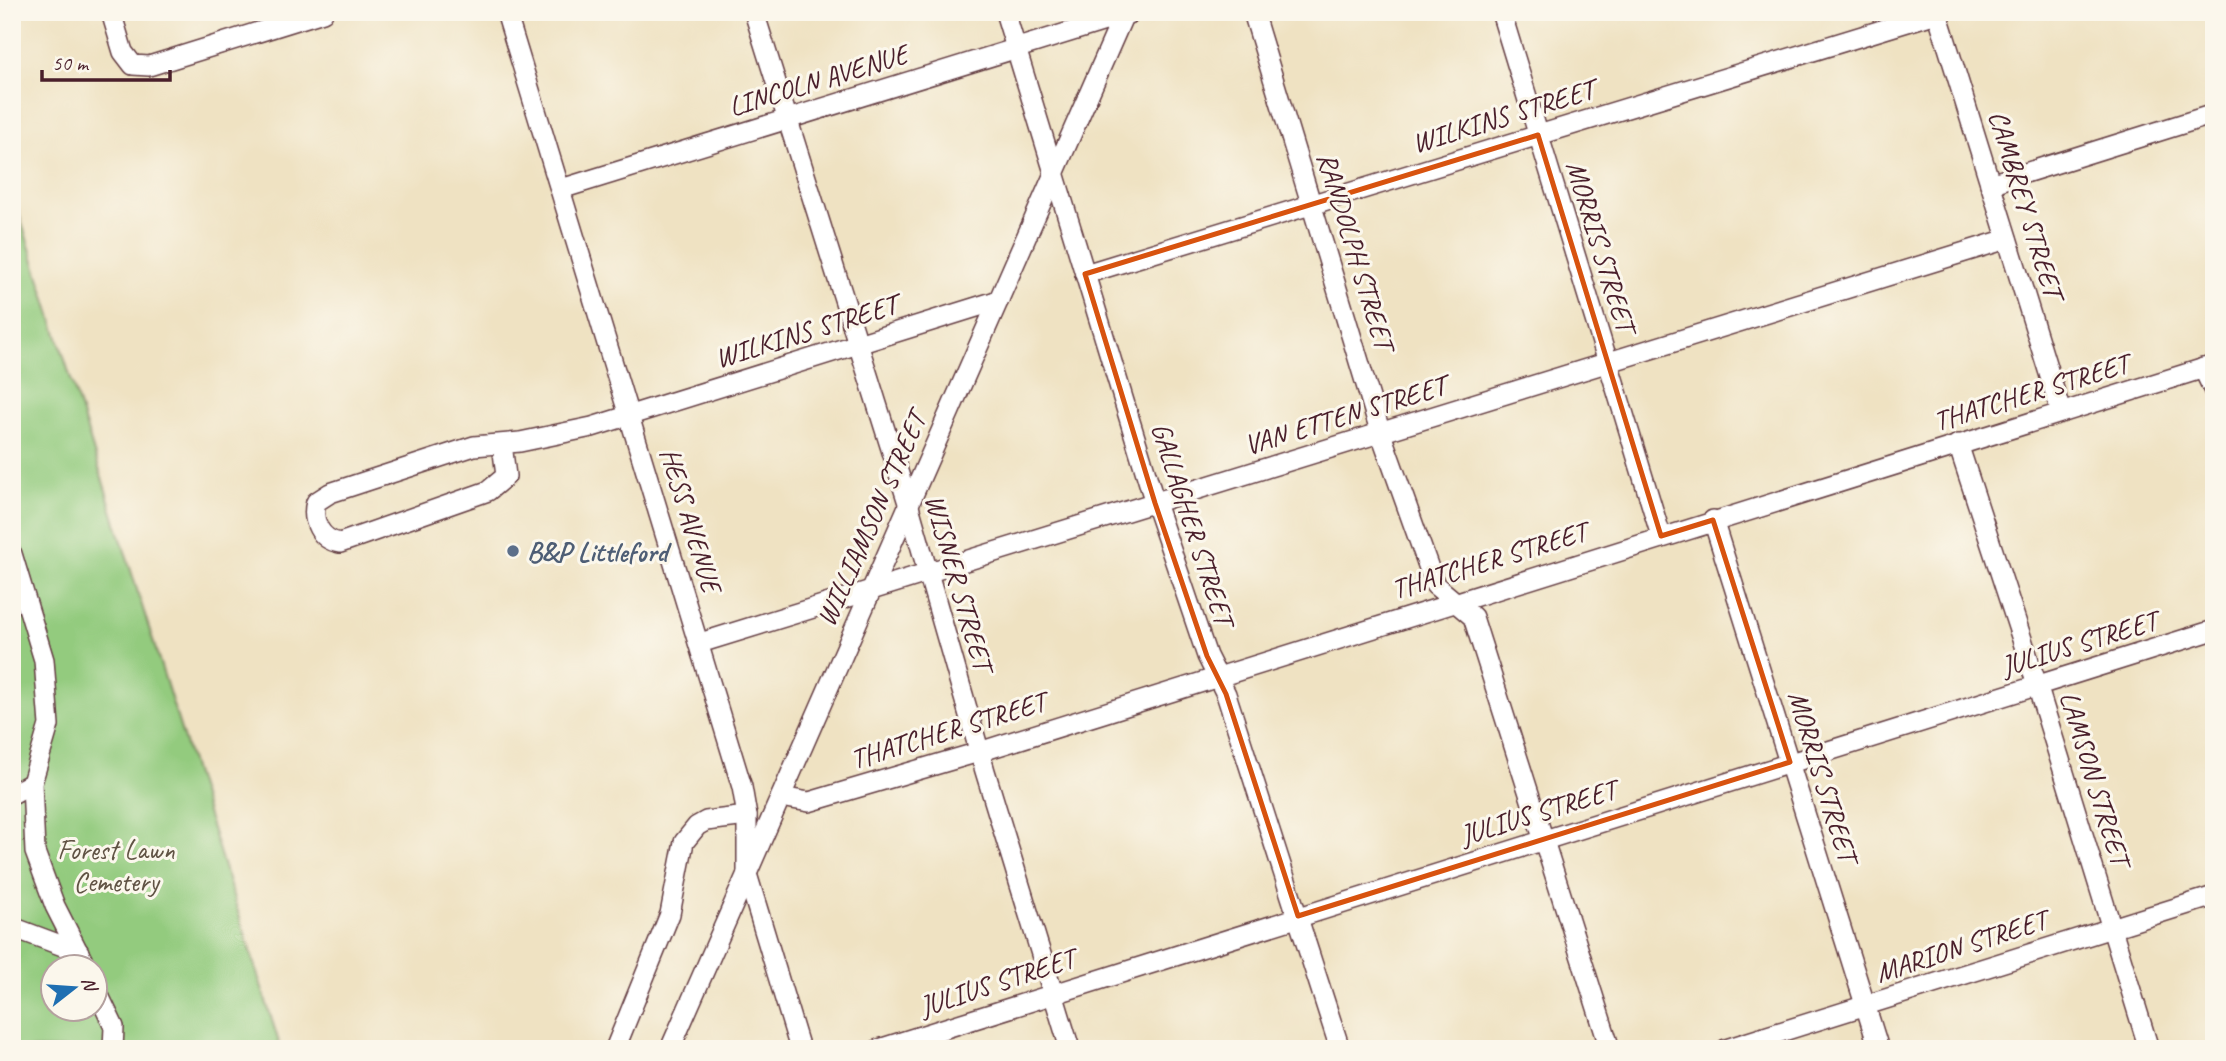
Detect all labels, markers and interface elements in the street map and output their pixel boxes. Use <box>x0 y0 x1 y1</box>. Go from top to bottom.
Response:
street label: LINCOLN AVENUE <box>724 35 915 124</box>
scale bar <box>42 38 170 82</box>
text: 50 m <box>52 50 90 76</box>
street label: WILKINS STREET <box>1408 70 1605 160</box>
street label: CAMBREY STREET <box>1981 106 2073 309</box>
street label: RANDOLPH STREET <box>1309 148 1404 360</box>
street label: MORRIS STREET <box>1558 157 1646 342</box>
street label: WILKINS STREET <box>711 285 908 375</box>
street label: THATCHER STREET <box>1929 344 2139 438</box>
street label: VAN ETTEN STREET <box>1240 366 1457 462</box>
street label: WILLIAMSON STREET <box>808 401 936 631</box>
street label: GALLAGHER STREET <box>1144 418 1244 636</box>
street label: HESS AVENUE <box>652 444 731 600</box>
street label: WISNER STREET <box>917 490 1003 681</box>
street label: THATCHER STREET <box>1387 512 1597 606</box>
place label: B&P Littleford <box>527 534 672 569</box>
marker: B&P Littleford <box>505 543 521 559</box>
street label: JULIUS STREET <box>1995 601 2167 684</box>
street label: THATCHER STREET <box>846 682 1056 776</box>
street label: MORRIS STREET <box>1780 687 1868 872</box>
street label: LAMSON STREET <box>2052 687 2140 876</box>
street label: JULIUS STREET <box>1454 770 1626 853</box>
park label: Forest Lawn Cemetery <box>57 832 175 899</box>
street label: MARION STREET <box>1871 900 2057 990</box>
street label: JULIUS STREET <box>913 939 1085 1024</box>
north arrow <box>38 953 108 1023</box>
text: N <box>76 974 103 996</box>

